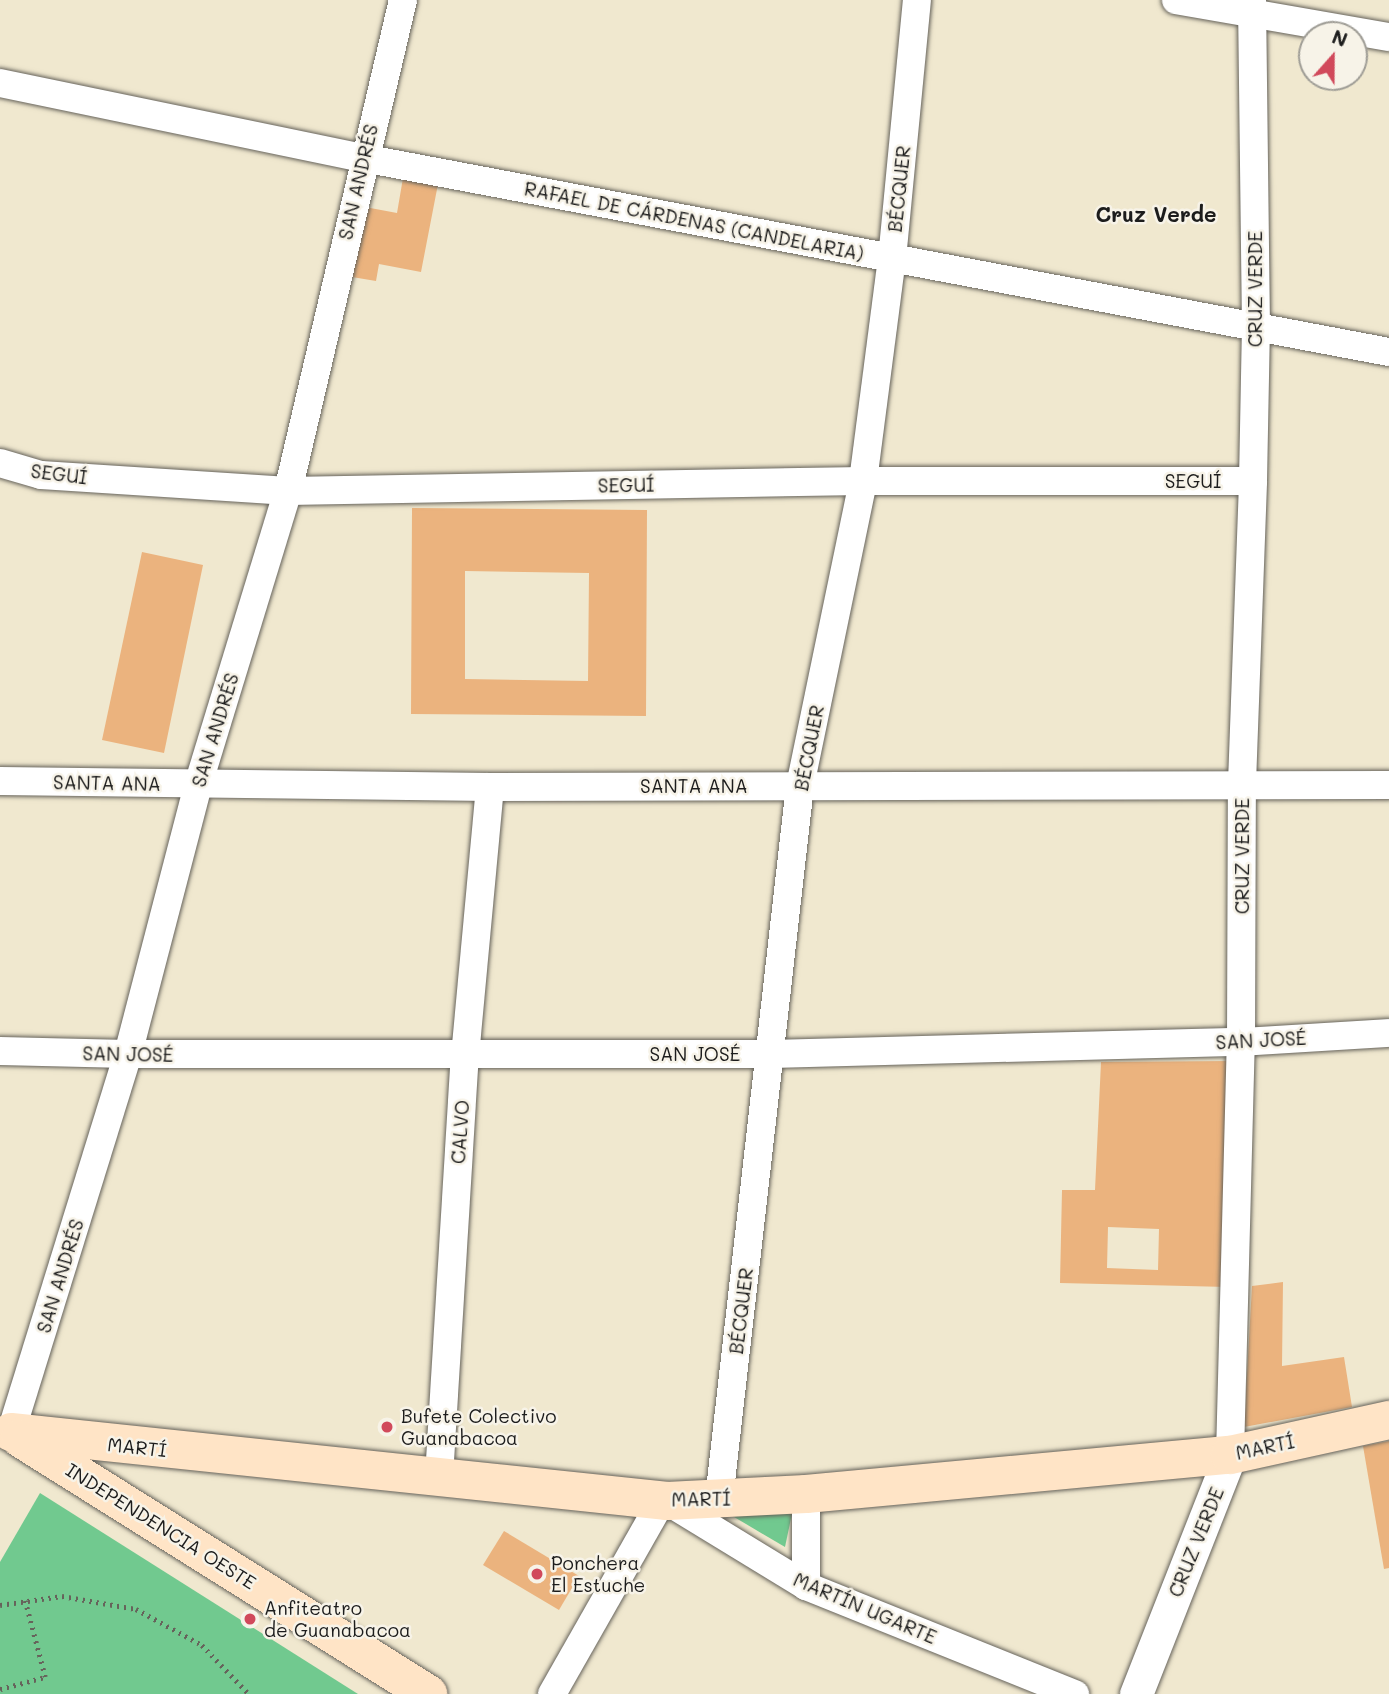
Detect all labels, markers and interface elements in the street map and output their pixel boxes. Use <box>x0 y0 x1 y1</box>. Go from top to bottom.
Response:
north arrow <box>1298 21 1368 91</box>
text: N <box>1329 24 1351 52</box>
street label: SAN ANDRÉS <box>334 122 382 242</box>
street label: BÉCQUER <box>883 145 915 233</box>
street label: RAFAEL DE CÁRDENAS (CANDELARIA) <box>522 177 866 265</box>
district label: Cruz Verde <box>1095 201 1217 227</box>
street label: CRUZ VERDE <box>1244 231 1266 347</box>
street label: SEGUÍ <box>29 459 89 489</box>
street label: SEGUÍ <box>1165 470 1221 492</box>
street label: SEGUÍ <box>597 473 655 497</box>
street label: SAN ANDRÉS <box>187 670 243 790</box>
street label: BÉCQUER <box>790 703 828 793</box>
street label: SANTA ANA <box>53 771 161 795</box>
street label: SANTA ANA <box>640 775 748 797</box>
street label: CRUZ VERDE <box>1231 798 1253 914</box>
street label: SAN JOSÉ <box>1215 1026 1307 1054</box>
street label: SAN JOSÉ <box>82 1042 174 1066</box>
street label: SAN JOSÉ <box>649 1043 741 1065</box>
street label: CALVO <box>446 1099 474 1165</box>
street label: SAN ANDRÉS <box>32 1216 88 1336</box>
street label: BÉCQUER <box>724 1267 758 1355</box>
place label: Bufete Colectivo Guanabacoa <box>401 1405 557 1449</box>
marker: Bufete Colectivo Guanabacoa <box>379 1419 395 1435</box>
street label: MARTÍ <box>1234 1430 1296 1464</box>
street label: MARTÍ <box>106 1433 168 1461</box>
street label: INDEPENDENCIA OESTE <box>62 1458 260 1594</box>
street label: CRUZ VERDE <box>1164 1484 1228 1600</box>
street label: MARTÍ <box>671 1487 731 1511</box>
place label: Ponchera El Estuche <box>551 1552 645 1596</box>
marker: Ponchera El Estuche <box>529 1566 545 1582</box>
street label: MARTÍN UGARTE <box>790 1568 940 1648</box>
place label: Anfiteatro de Guanabacoa <box>264 1597 411 1641</box>
marker: Anfiteatro de Guanabacoa <box>242 1611 258 1627</box>

